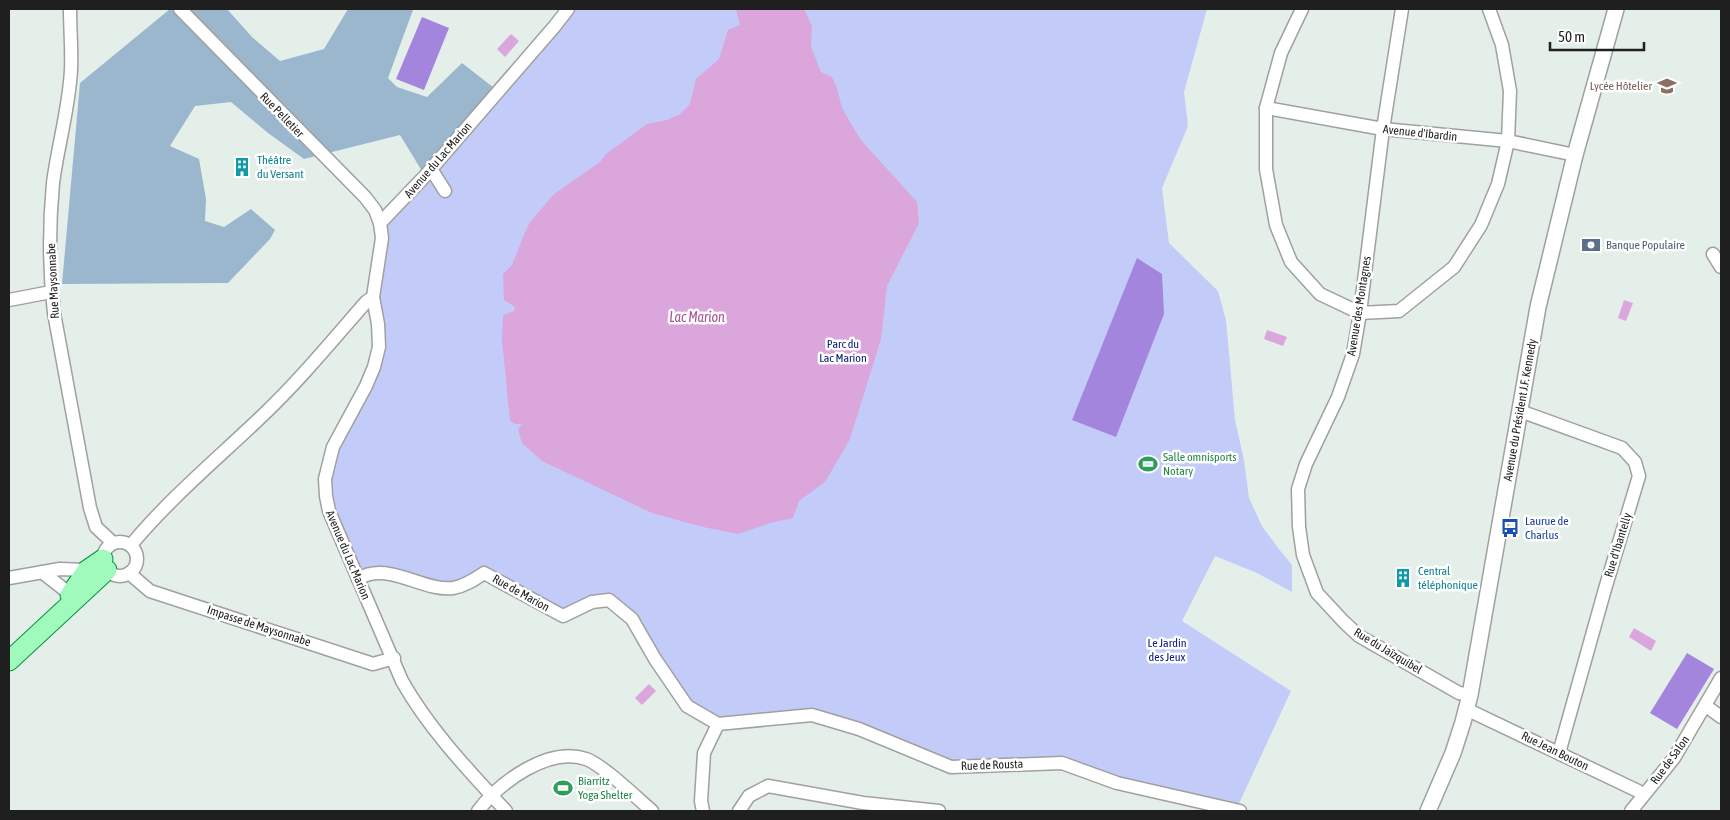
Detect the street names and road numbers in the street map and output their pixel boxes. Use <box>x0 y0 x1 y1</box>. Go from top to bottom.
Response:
street label: Rue Pelletier <box>257 90 307 141</box>
street label: Avenue du Lac Marion <box>401 119 475 201</box>
street label: Avenue d'Ibardin <box>1382 122 1458 144</box>
street label: Rue Maysonnabe <box>44 243 62 319</box>
street label: Avenue des Montagnes <box>1344 255 1374 357</box>
street label: Avenue du Président J.F. Kennedy <box>1501 338 1539 482</box>
street label: Avenue du Lac Marion <box>323 508 373 602</box>
street label: Rue d'Ibantelly <box>1602 511 1634 579</box>
street label: Rue de Marion <box>490 572 552 614</box>
street label: Impasse de Maysonnabe <box>205 603 313 649</box>
street label: Rue du Jaïzquibel <box>1351 625 1425 677</box>
street label: Rue Jean Bouton <box>1519 729 1591 773</box>
street label: Rue de Salon <box>1648 733 1692 787</box>
street label: Rue de Rousta <box>961 757 1023 773</box>

